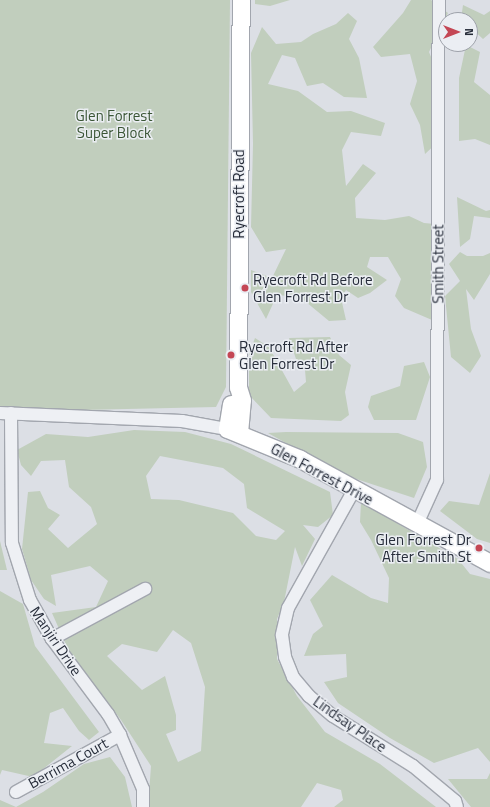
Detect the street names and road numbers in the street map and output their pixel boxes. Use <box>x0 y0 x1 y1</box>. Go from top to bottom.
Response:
street label: Ryecroft Road <box>230 149 248 239</box>
street label: Smith Street <box>429 224 447 304</box>
street label: Glen Forrest Drive <box>268 439 376 509</box>
street label: Manjiri Drive <box>26 603 86 679</box>
street label: Lindsay Place <box>310 692 390 756</box>
street label: Berrima Court <box>25 734 111 792</box>

